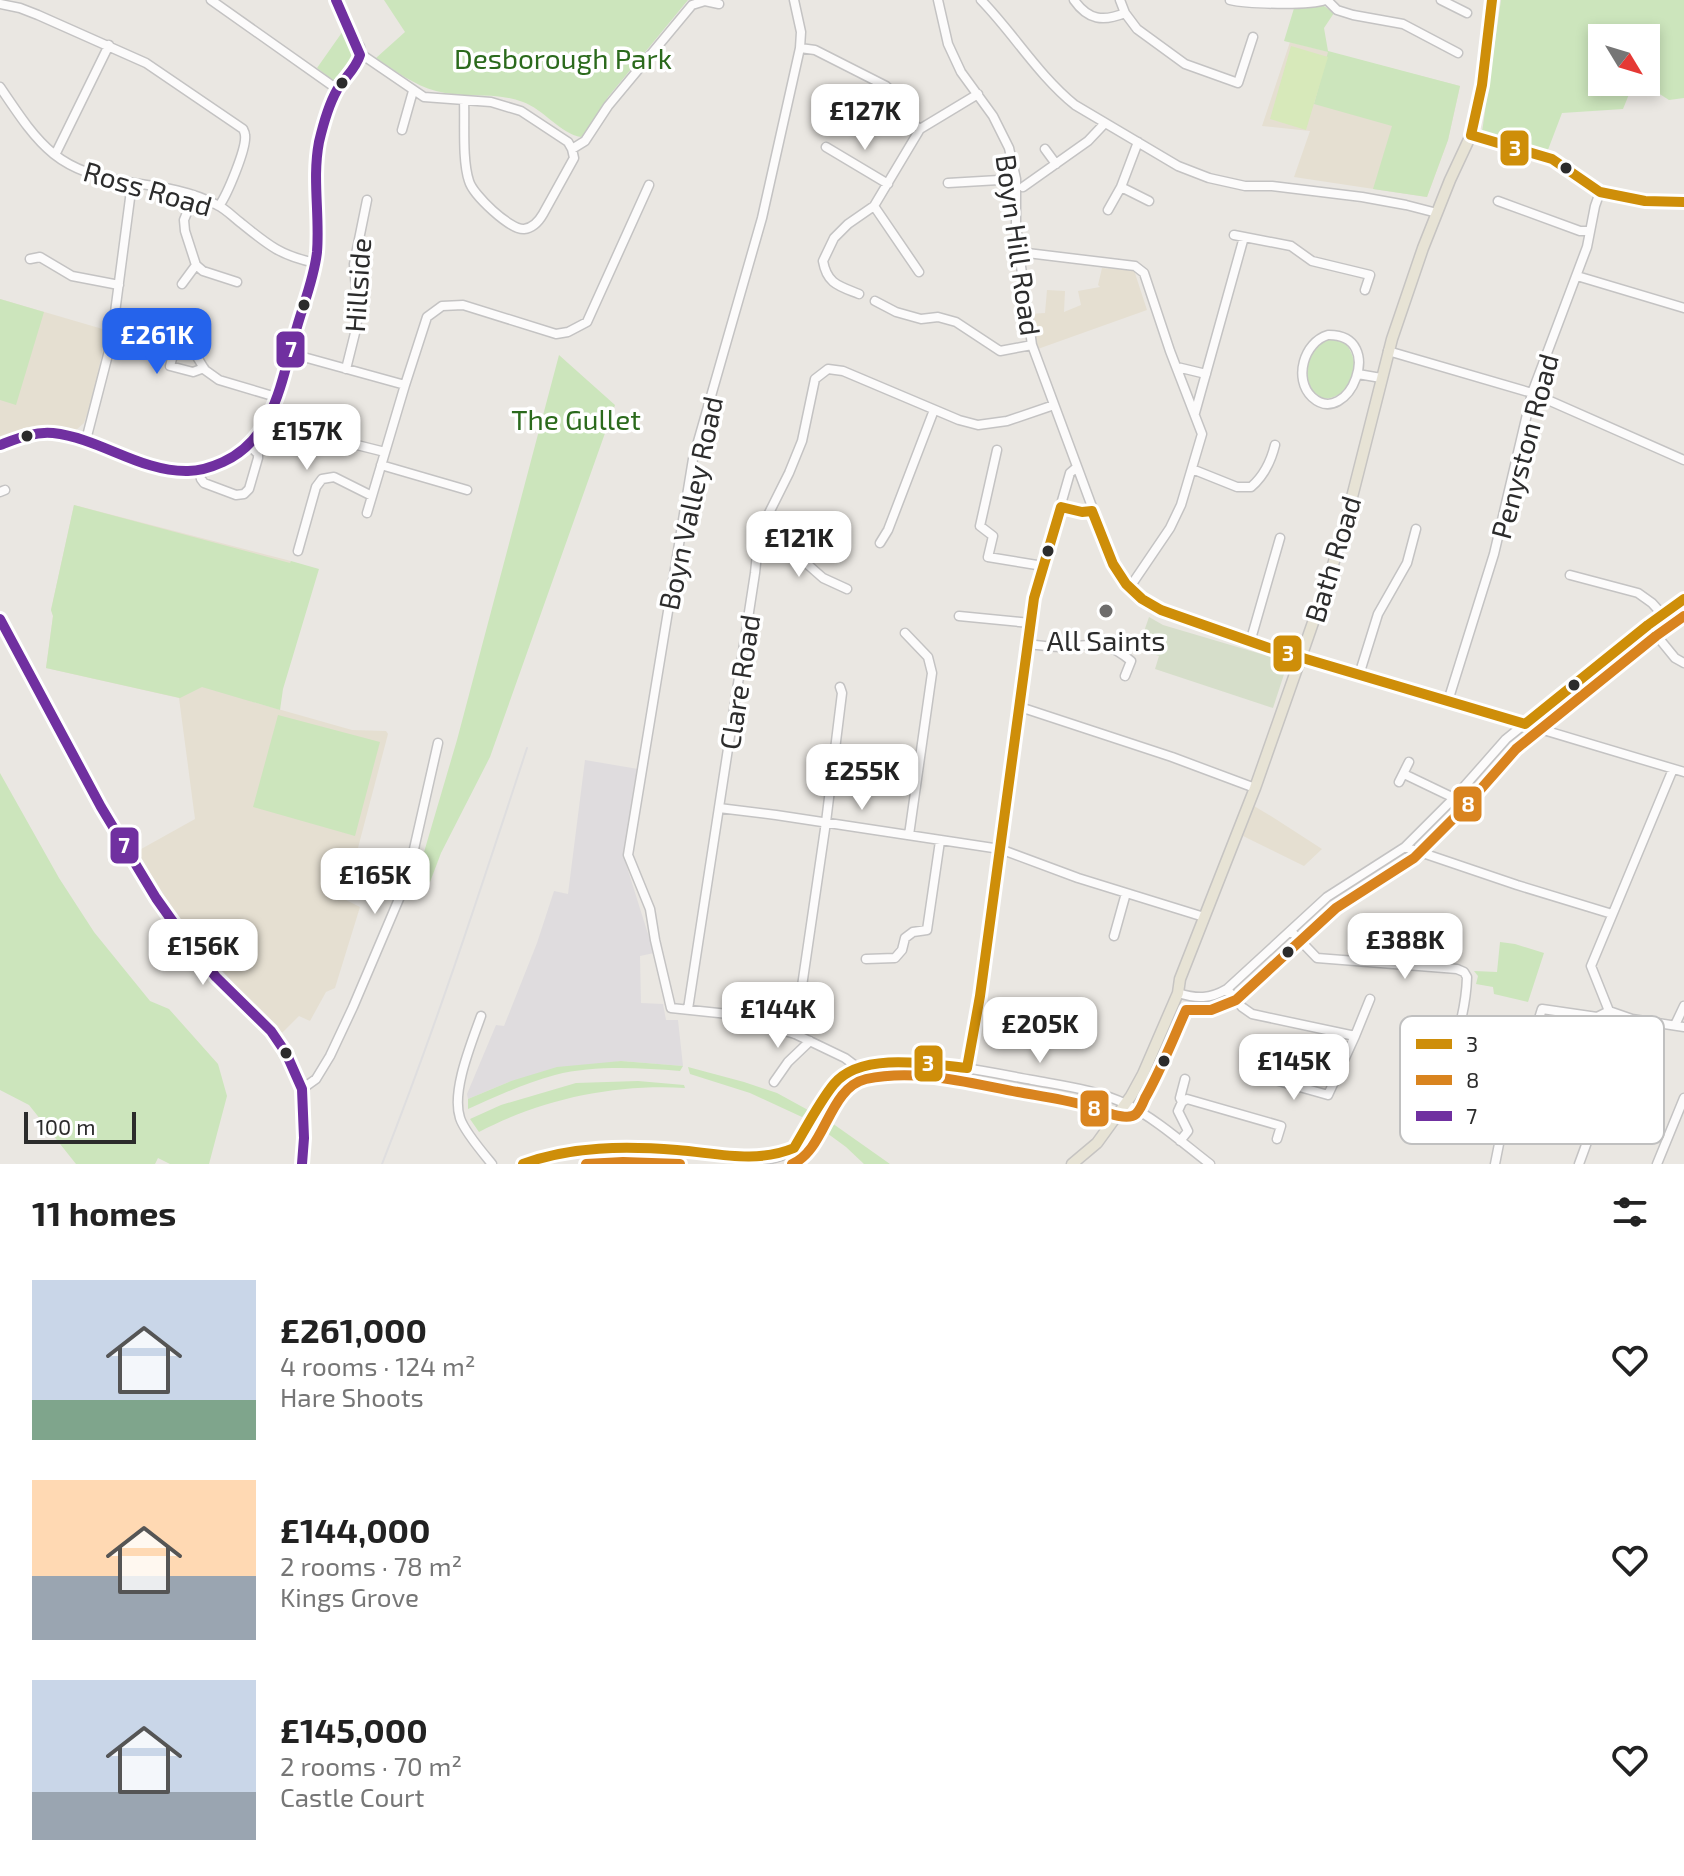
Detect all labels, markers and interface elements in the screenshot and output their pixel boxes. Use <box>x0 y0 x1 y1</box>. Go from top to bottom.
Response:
north arrow <box>1588 24 1660 96</box>
map controls <box>1588 24 1660 96</box>
park label: Desborough Park <box>454 41 672 75</box>
unlabelled marker <box>334 75 350 91</box>
pin: £127K <box>809 84 921 152</box>
text: £127K <box>829 94 901 125</box>
line badge: 3 <box>1499 129 1530 167</box>
text: 3 <box>1509 134 1521 160</box>
street label: Boyn Hill Road <box>989 152 1049 338</box>
street label: Ross Road <box>80 153 216 223</box>
unlabelled marker <box>1558 160 1574 176</box>
street label: Hillside <box>337 237 377 333</box>
unlabelled marker <box>296 297 312 313</box>
pin: £261K <box>101 308 213 376</box>
text: £261K <box>120 318 194 349</box>
line badge: 7 <box>275 330 306 369</box>
text: 7 <box>285 335 297 361</box>
street label: Penyston Road <box>1483 350 1565 542</box>
street label: Boyn Valley Road <box>651 393 729 613</box>
park label: The Gullet <box>511 402 641 436</box>
pin: £157K <box>251 404 363 472</box>
text: £157K <box>271 414 343 445</box>
unlabelled marker <box>19 428 35 444</box>
street label: Bath Road <box>1297 492 1367 626</box>
pin: £121K <box>743 511 855 579</box>
text: £121K <box>764 521 834 552</box>
unlabelled marker <box>1040 543 1056 559</box>
marker: All Saints <box>1097 602 1115 620</box>
street label: Clare Road <box>712 612 766 752</box>
place label: All Saints <box>1047 623 1165 657</box>
line badge: 3 <box>1272 634 1303 673</box>
text: 3 <box>1282 639 1294 665</box>
unlabelled marker <box>1566 677 1582 693</box>
pin: £255K <box>806 744 918 812</box>
text: £255K <box>824 754 900 785</box>
line badge: 8 <box>1452 785 1483 823</box>
text: 8 <box>1461 790 1475 816</box>
line badge: 7 <box>109 826 140 865</box>
text: 7 <box>118 831 130 857</box>
pin: £165K <box>319 848 431 916</box>
text: £165K <box>339 858 411 889</box>
pin: £388K <box>1349 913 1461 981</box>
pin: £156K <box>147 919 259 987</box>
text: £388K <box>1366 923 1444 954</box>
text: £156K <box>167 929 239 960</box>
unlabelled marker <box>1280 944 1296 960</box>
pin: £144K <box>722 982 834 1050</box>
text: £144K <box>740 992 816 1023</box>
pin: £205K <box>984 997 1096 1065</box>
text: £205K <box>1001 1007 1079 1038</box>
legend <box>1400 1016 1664 1144</box>
text: 3 <box>1466 1030 1478 1056</box>
pin: £145K <box>1238 1034 1350 1102</box>
line badge: 3 <box>913 1044 944 1083</box>
text: £145K <box>1257 1044 1331 1075</box>
unlabelled marker <box>278 1045 294 1061</box>
text: 3 <box>922 1049 934 1075</box>
unlabelled marker <box>1156 1053 1172 1069</box>
text: 8 <box>1466 1066 1479 1092</box>
line badge: 8 <box>1079 1089 1110 1128</box>
text: 8 <box>1087 1094 1101 1120</box>
text: 7 <box>1466 1102 1477 1128</box>
scale bar <box>24 1108 136 1144</box>
text: 100 m <box>36 1113 95 1139</box>
icon: filters <box>1608 1190 1652 1234</box>
text: 11 homes <box>32 1192 176 1233</box>
text: £261,000 <box>280 1309 427 1350</box>
icon: home <box>96 1312 192 1408</box>
icon: heart <box>1608 1338 1652 1382</box>
text: 4 rooms · 124 m² <box>280 1350 475 1381</box>
text: Hare Shoots <box>280 1381 424 1412</box>
text: £144,000 <box>280 1509 431 1550</box>
icon: home <box>96 1512 192 1608</box>
icon: heart <box>1608 1538 1652 1582</box>
text: 2 rooms · 78 m² <box>280 1550 462 1581</box>
text: Kings Grove <box>280 1581 419 1612</box>
text: £145,000 <box>280 1709 428 1750</box>
icon: home <box>96 1712 192 1808</box>
icon: heart <box>1608 1738 1652 1782</box>
text: 2 rooms · 70 m² <box>280 1750 462 1781</box>
text: Castle Court <box>280 1781 424 1812</box>

